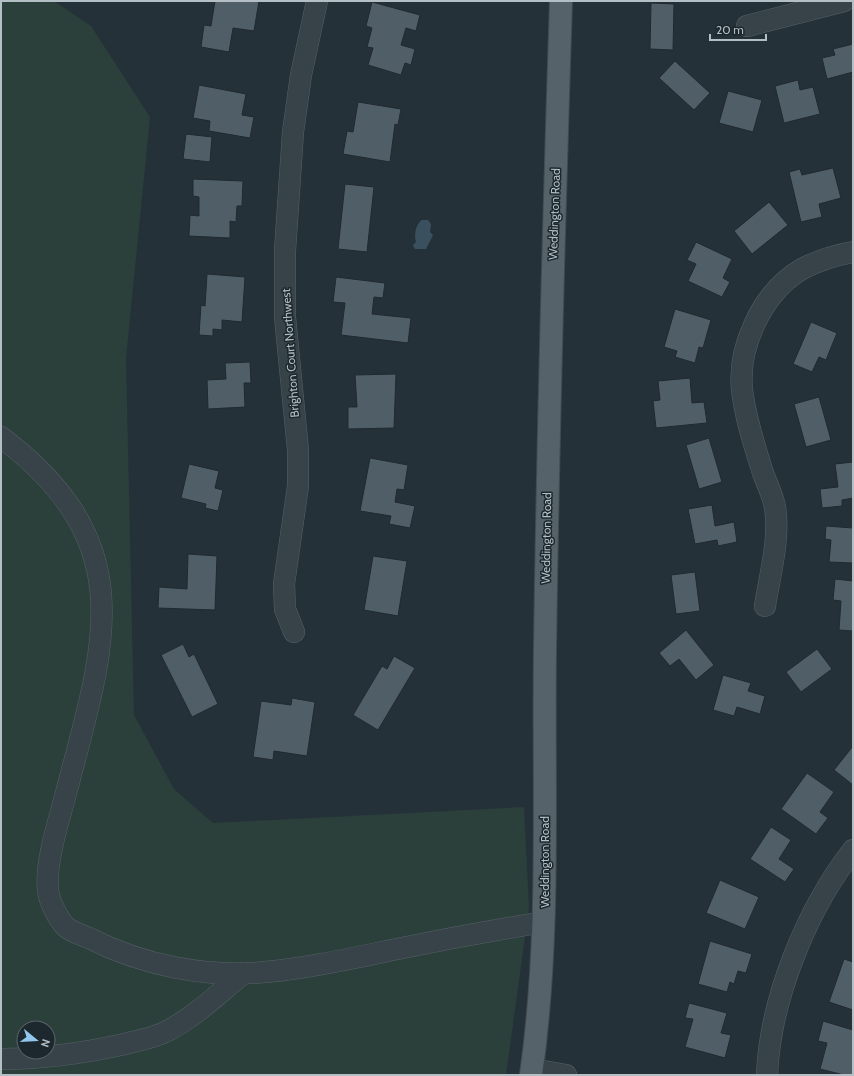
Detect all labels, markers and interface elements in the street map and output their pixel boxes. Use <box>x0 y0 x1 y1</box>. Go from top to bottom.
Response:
scale bar <box>710 16 766 42</box>
text: 20 m <box>716 22 744 37</box>
street label: Weddington Road <box>545 168 563 260</box>
street label: Brighton Court Northwest <box>278 288 302 418</box>
street label: Weddington Road <box>538 492 554 584</box>
street label: Weddington Road <box>537 816 552 908</box>
north arrow <box>16 1020 56 1060</box>
text: N <box>38 1037 53 1049</box>

